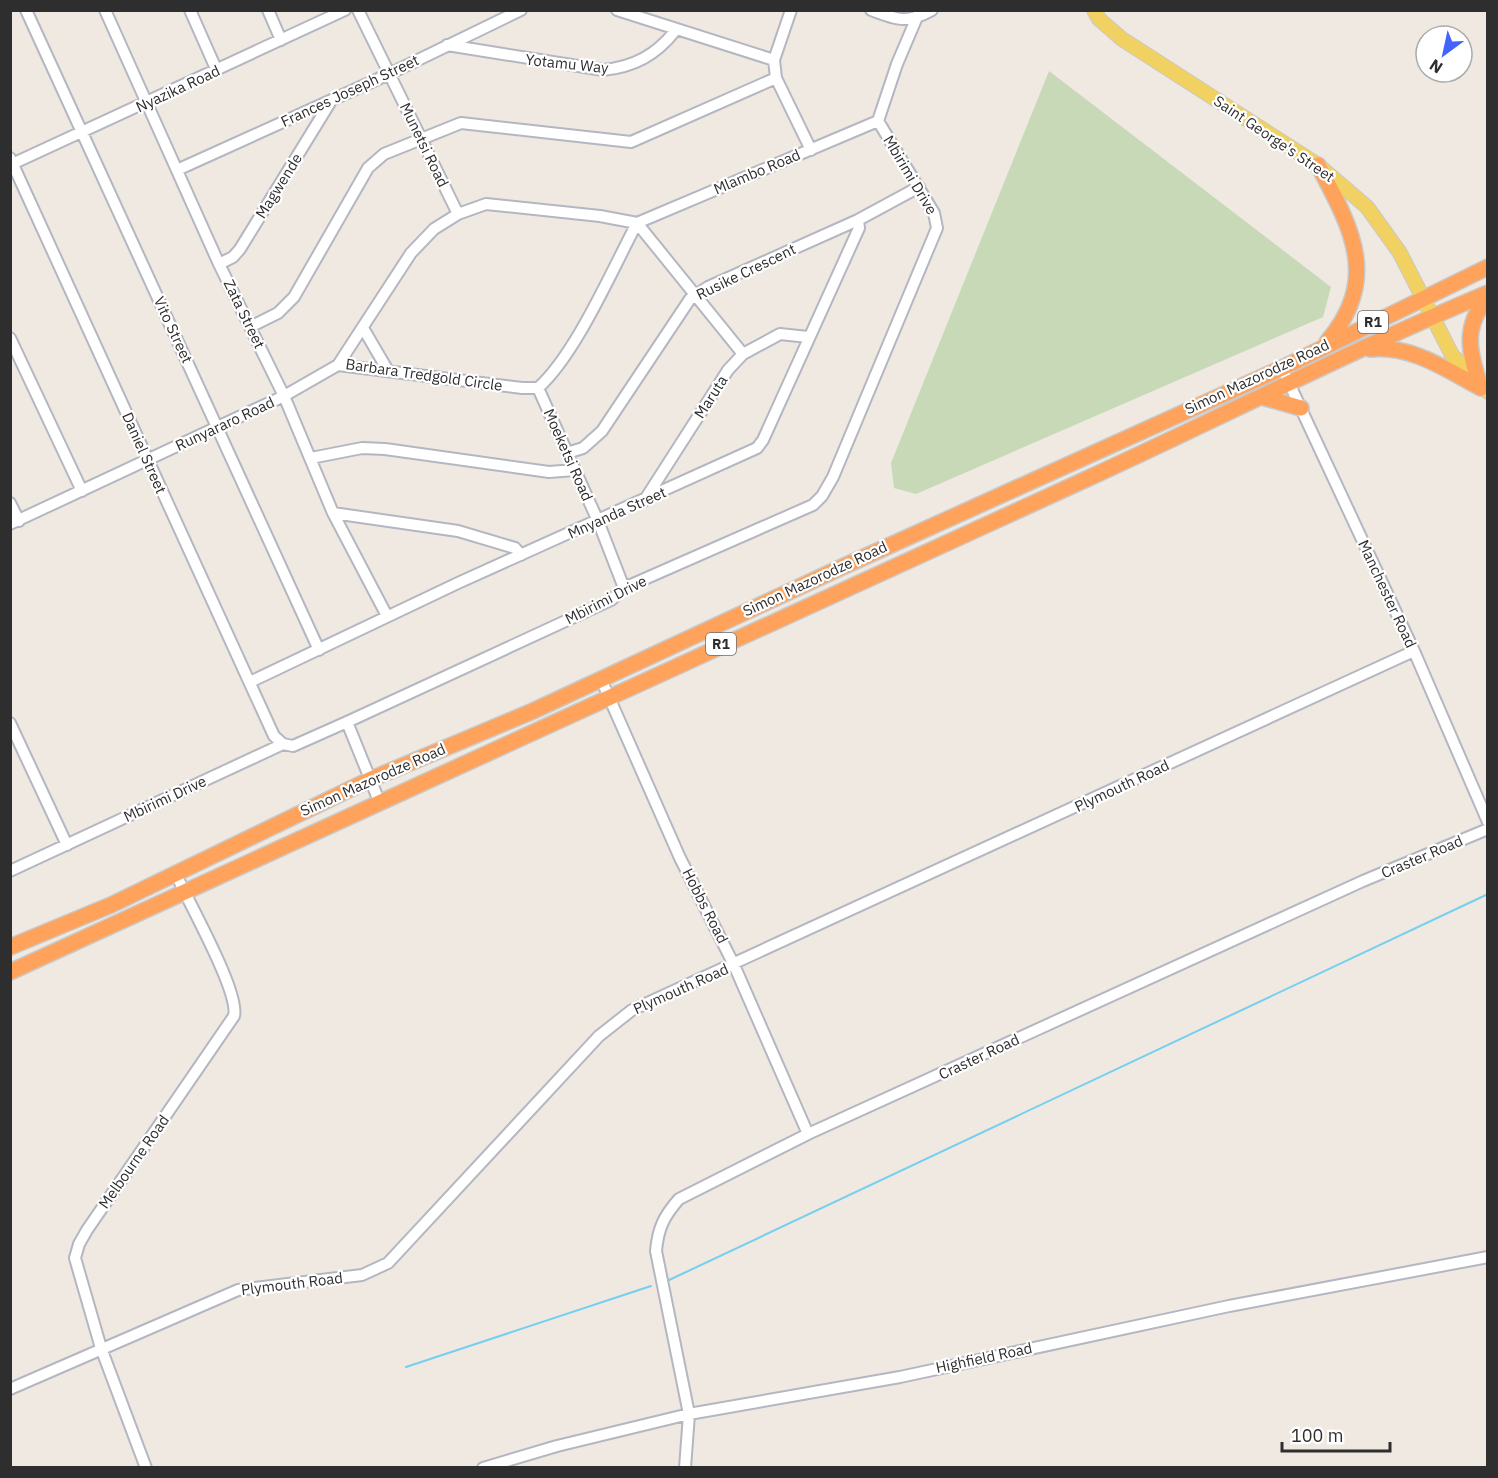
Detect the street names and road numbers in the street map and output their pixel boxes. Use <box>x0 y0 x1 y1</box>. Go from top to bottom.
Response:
street label: Frances Joseph Street <box>278 50 422 131</box>
street label: Yotamu Way <box>524 50 610 77</box>
street label: Nyazika Road <box>133 61 223 116</box>
street label: Saint George's Street <box>1210 91 1338 186</box>
street label: Munetsi Road <box>396 99 453 190</box>
street label: Mbirimi Drive <box>879 132 942 218</box>
street label: Mlambo Road <box>711 145 803 198</box>
street label: Magwende <box>251 150 306 222</box>
street label: Rusike Crescent <box>693 239 799 304</box>
street label: Zata Street <box>220 276 269 352</box>
street label: Vito Street <box>150 294 197 366</box>
road number: R1 <box>1358 311 1388 333</box>
street label: Simon Mazorodze Road <box>1182 335 1332 418</box>
street label: Barbara Tredgold Circle <box>344 354 504 395</box>
street label: Maruta <box>690 372 731 422</box>
street label: Runyararo Road <box>172 392 277 455</box>
street label: Moeketsi Road <box>540 406 597 504</box>
street label: Daniel Street <box>118 409 171 497</box>
street label: Mnyanda Street <box>565 482 669 543</box>
street label: Simon Mazorodze Road <box>740 537 890 620</box>
street label: Manchester Road <box>1354 537 1421 651</box>
street label: Mbirimi Drive <box>562 571 650 628</box>
road number: R1 <box>706 633 736 655</box>
street label: Simon Mazorodze Road <box>297 739 448 820</box>
street label: Plymouth Road <box>1071 755 1172 816</box>
street label: Mbirimi Drive <box>120 771 209 826</box>
street label: Craster Road <box>1378 831 1466 882</box>
street label: Hobbs Road <box>678 865 732 947</box>
street label: Plymouth Road <box>630 959 731 1018</box>
street label: Craster Road <box>935 1030 1022 1084</box>
street label: Melbourne Road <box>94 1111 173 1212</box>
street label: Plymouth Road <box>240 1268 344 1299</box>
street label: Highfield Road <box>934 1338 1034 1377</box>

